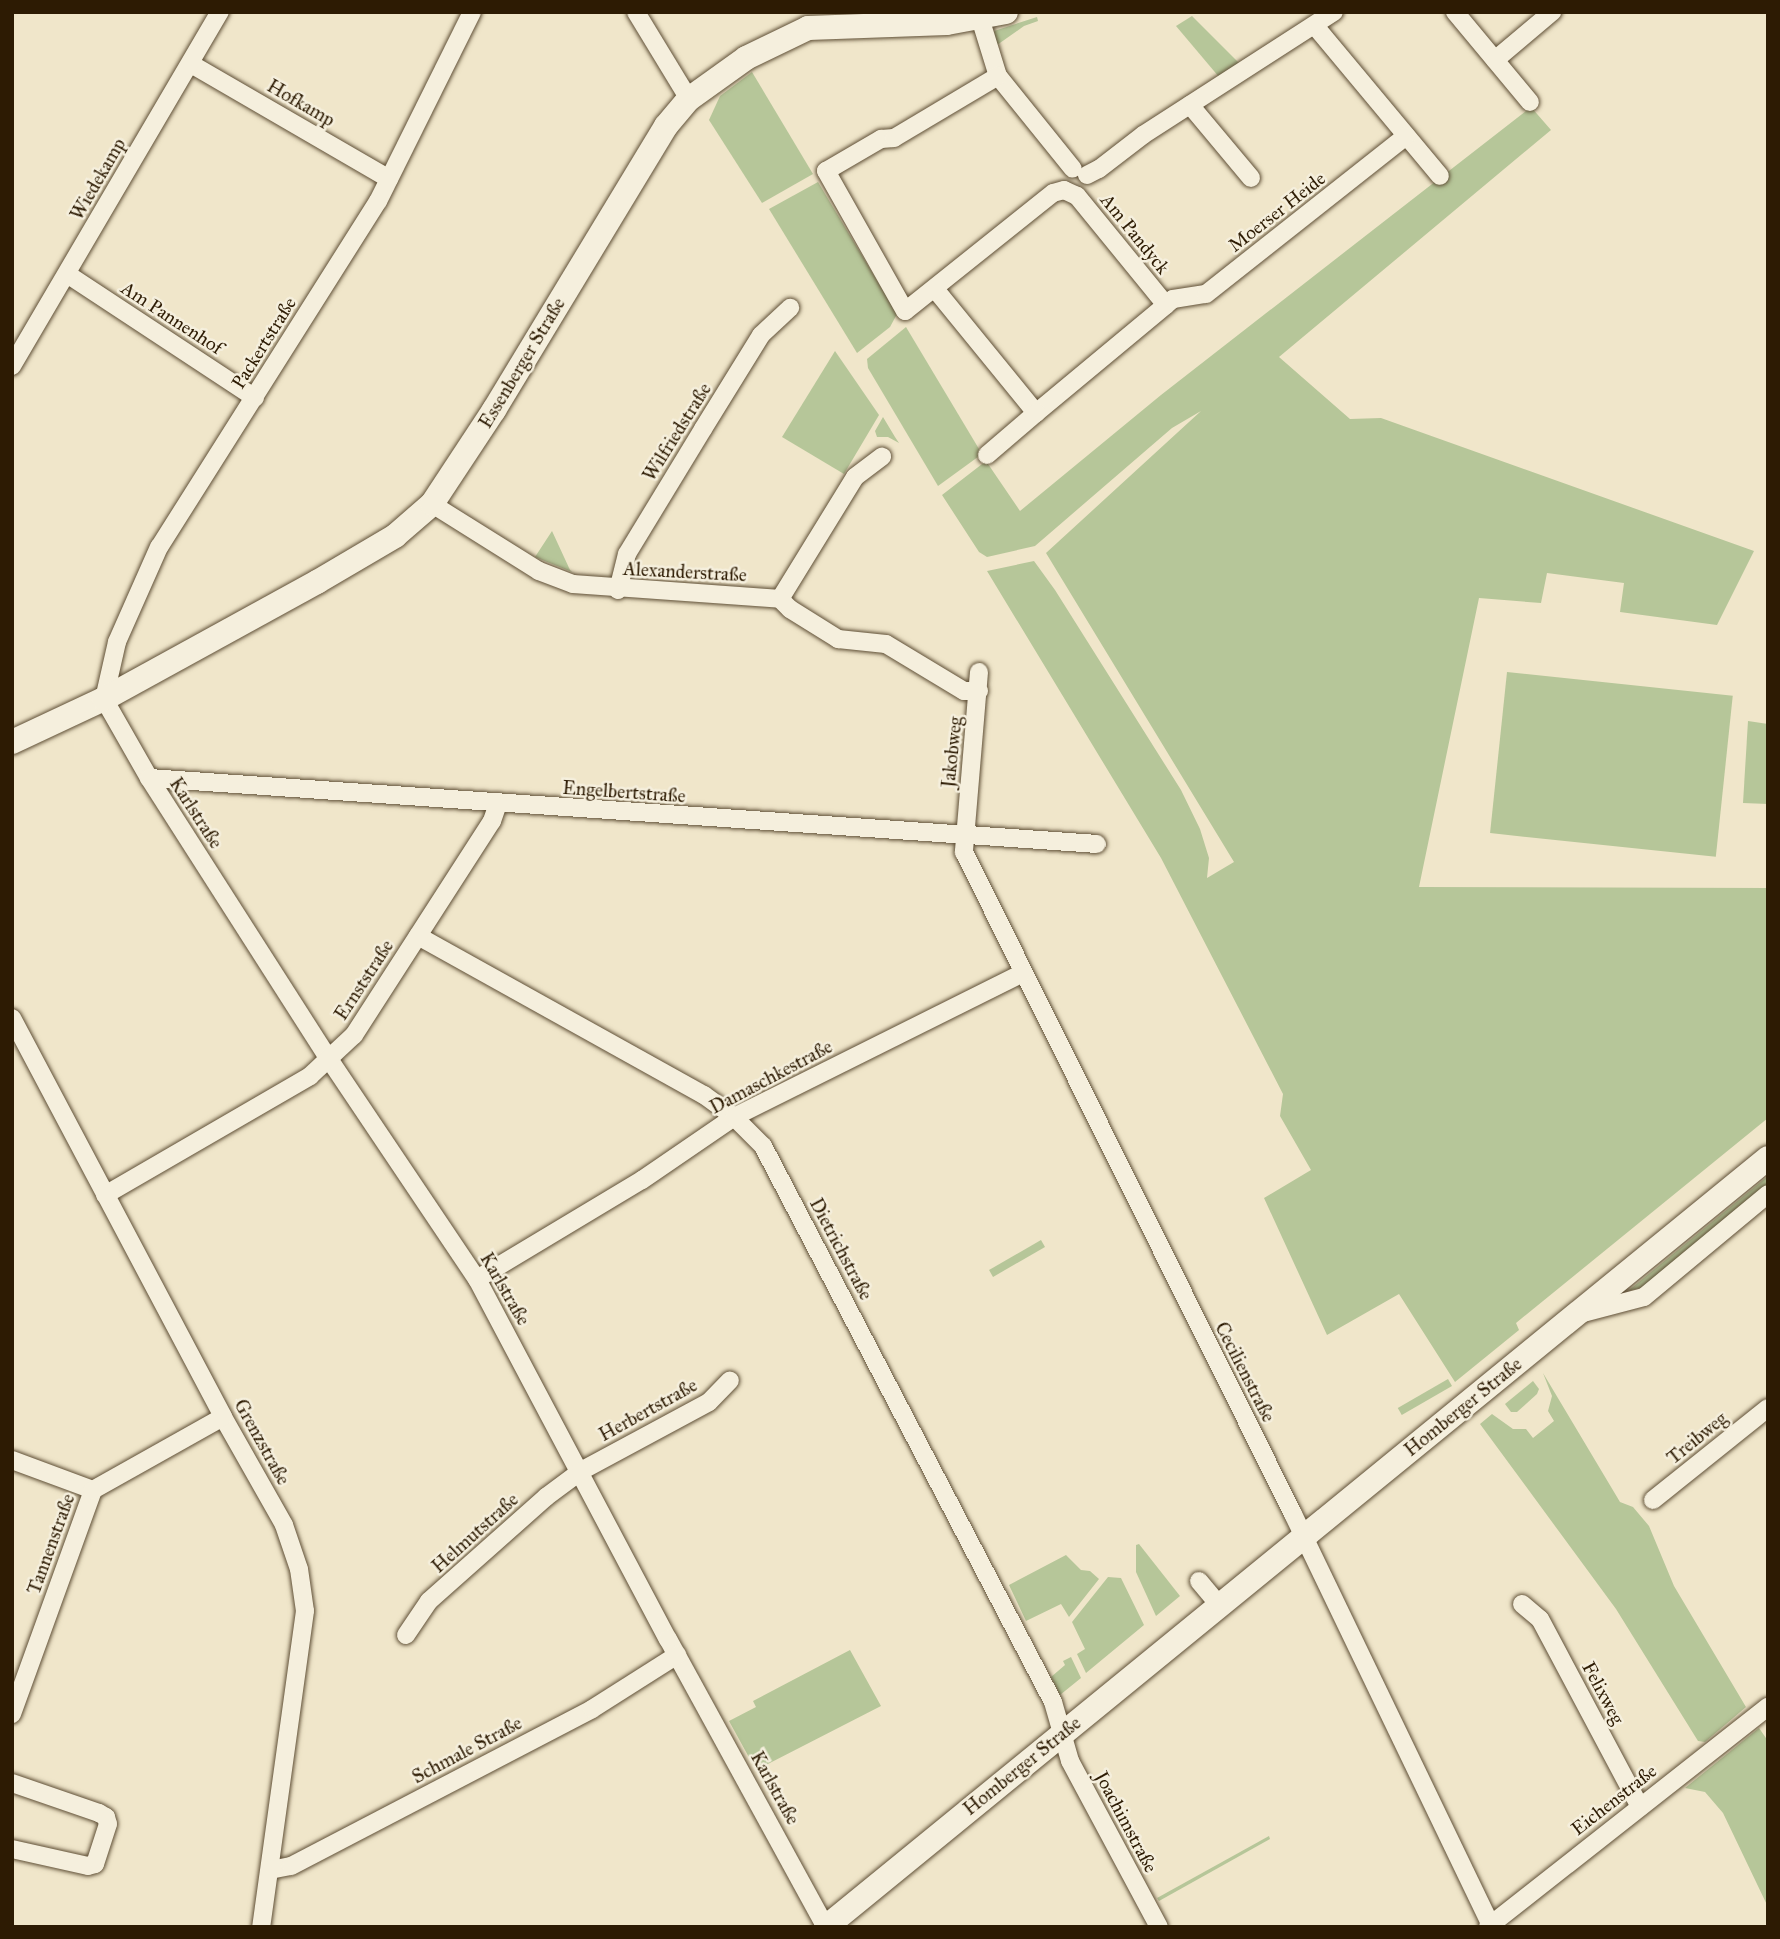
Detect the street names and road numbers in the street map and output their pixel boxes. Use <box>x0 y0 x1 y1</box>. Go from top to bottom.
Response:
street label: Hofkamp <box>263 74 339 132</box>
street label: Wiedekamp <box>65 134 131 224</box>
street label: Moerser Heide <box>1224 167 1330 257</box>
street label: Am Pandyck <box>1096 189 1174 279</box>
street label: Am Pannenhof <box>117 277 227 359</box>
street label: Packertstraße <box>227 293 301 393</box>
street label: Essenberger Straße <box>474 294 570 432</box>
street label: Wilfriedstraße <box>638 379 716 485</box>
street label: Alexanderstraße <box>623 557 747 587</box>
street label: Jakobweg <box>937 715 967 789</box>
street label: Karlstraße <box>165 773 227 853</box>
street label: Engelbertstraße <box>562 776 686 808</box>
street label: Ernststraße <box>330 936 398 1024</box>
street label: Damaschkestraße <box>706 1035 836 1119</box>
street label: Dietrichstraße <box>805 1194 877 1304</box>
street label: Karlstraße <box>475 1249 535 1329</box>
street label: Cecilienstraße <box>1210 1318 1280 1426</box>
street label: Homberger Straße <box>1400 1353 1526 1461</box>
street label: Herbertstraße <box>595 1374 701 1446</box>
street label: Grenzstraße <box>229 1395 295 1489</box>
street label: Treibweg <box>1662 1407 1732 1469</box>
street label: Helmutstraße <box>427 1488 523 1578</box>
street label: Tannenstraße <box>22 1491 80 1597</box>
street label: Felixweg <box>1577 1658 1629 1728</box>
street label: Schmale Straße <box>408 1711 526 1789</box>
street label: Homberger Straße <box>959 1712 1085 1820</box>
street label: Karlstraße <box>746 1747 804 1829</box>
street label: Eichenstraße <box>1567 1760 1661 1840</box>
street label: Joachimstraße <box>1090 1767 1162 1877</box>

